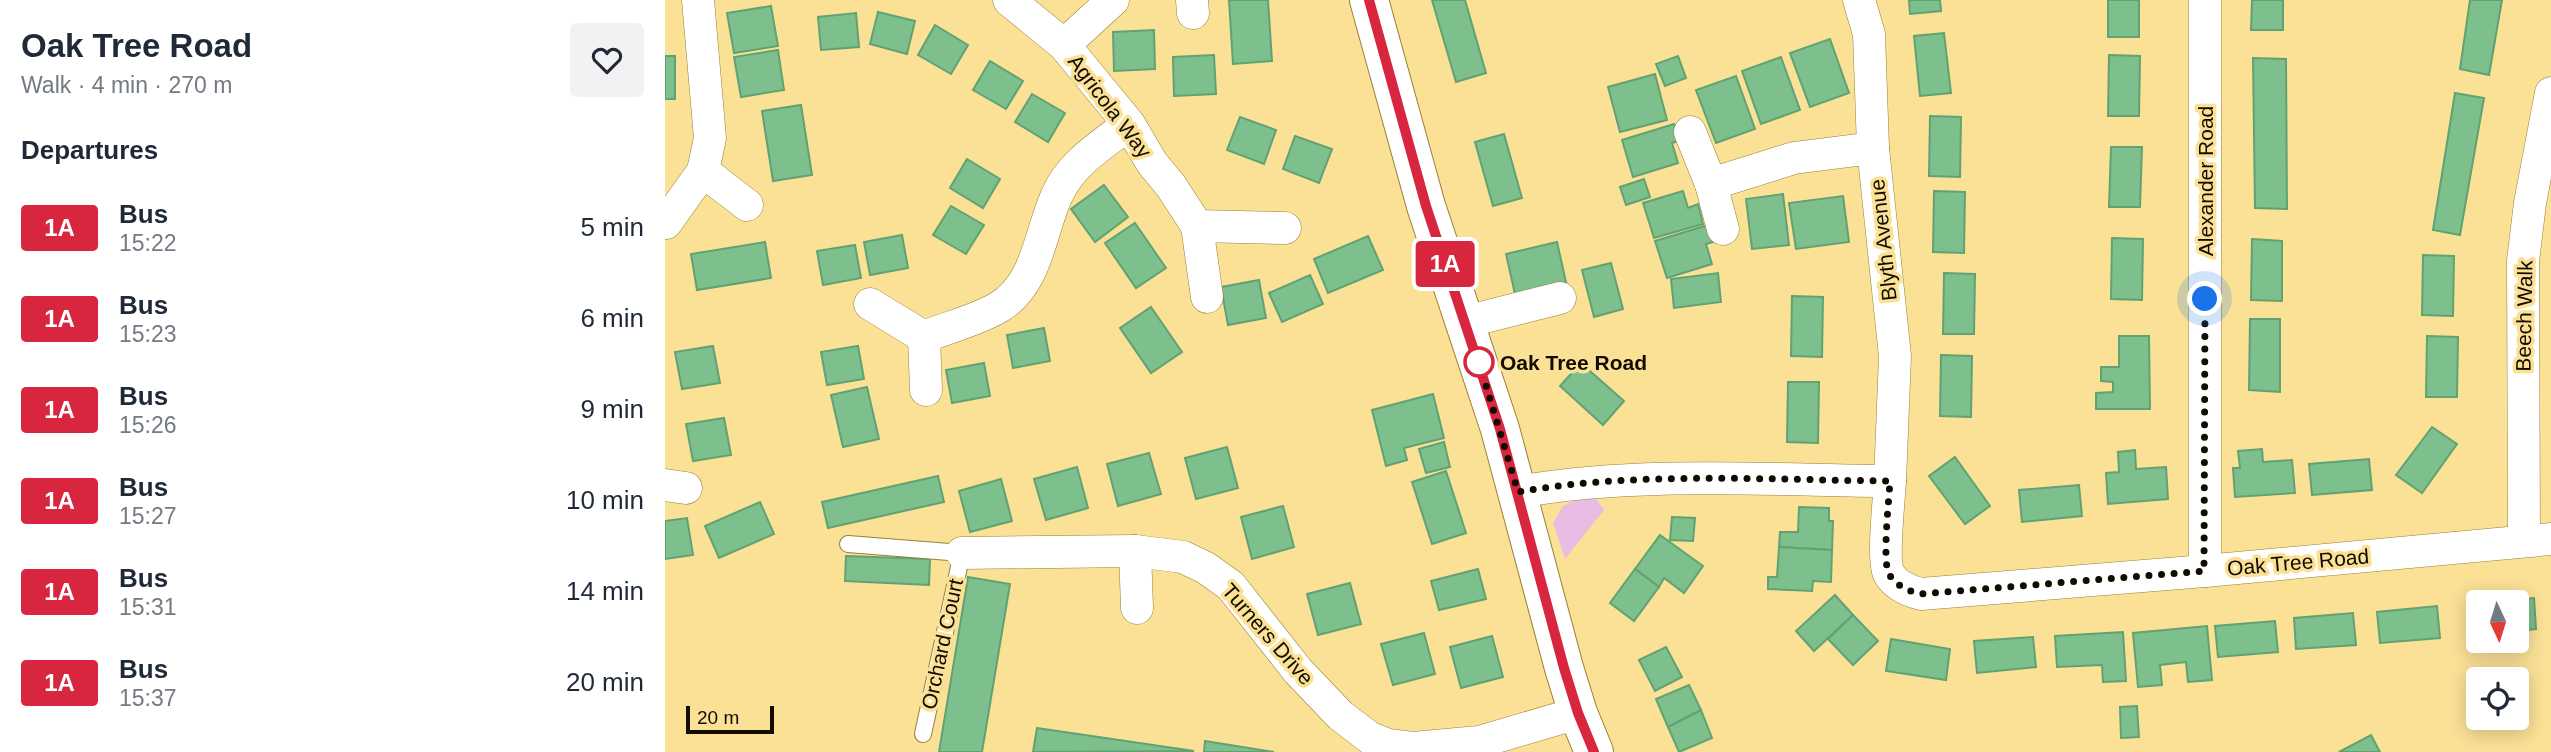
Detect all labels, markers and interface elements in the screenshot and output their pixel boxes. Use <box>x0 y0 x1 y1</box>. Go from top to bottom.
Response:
button: heart <box>570 23 644 97</box>
text: Oak Tree Road <box>21 27 252 64</box>
street label: Agricola Way <box>1064 50 1156 162</box>
text: Walk · 4 min · 270 m <box>21 72 232 98</box>
street label: Alexander Road <box>2194 106 2217 256</box>
text: Departures <box>21 135 158 165</box>
street label: Blyth Avenue <box>1865 178 1901 302</box>
text: Bus <box>119 199 168 229</box>
text: 5 min <box>580 212 644 242</box>
text: 1A <box>44 214 75 241</box>
text: 15:22 <box>119 230 177 256</box>
line badge: 1A <box>1413 241 1477 287</box>
text: 1A <box>1430 250 1460 277</box>
street label: Beech Walk <box>2512 260 2536 372</box>
your location <box>2187 281 2222 316</box>
text: Bus <box>119 290 168 320</box>
text: 6 min <box>580 303 644 333</box>
text: 1A <box>44 305 75 332</box>
text: 15:23 <box>119 321 177 347</box>
marker: Oak Tree Road <box>1464 347 1494 377</box>
place label: Oak Tree Road <box>1500 351 1647 374</box>
text: Bus <box>119 381 168 411</box>
text: 9 min <box>580 394 644 424</box>
text: 1A <box>44 396 75 423</box>
text: 15:26 <box>119 412 177 438</box>
text: Bus <box>119 472 168 502</box>
text: 10 min <box>566 485 644 515</box>
text: 1A <box>44 487 75 514</box>
text: 15:27 <box>119 503 177 529</box>
street label: Oak Tree Road <box>2226 544 2370 580</box>
text: Bus <box>119 563 168 593</box>
text: 14 min <box>566 576 644 606</box>
street label: Orchard Court <box>917 576 967 711</box>
text: 1A <box>44 578 75 605</box>
street label: Turners Drive <box>1218 579 1318 689</box>
north arrow <box>2466 590 2529 653</box>
map controls <box>2466 590 2529 730</box>
text: 15:31 <box>119 594 177 620</box>
text: Bus <box>119 654 168 684</box>
text: 20 min <box>566 667 644 697</box>
button: locate <box>2466 667 2529 730</box>
text: 1A <box>44 669 75 696</box>
text: 15:37 <box>119 685 177 711</box>
scale bar <box>686 703 773 735</box>
text: 20 m <box>697 707 739 728</box>

